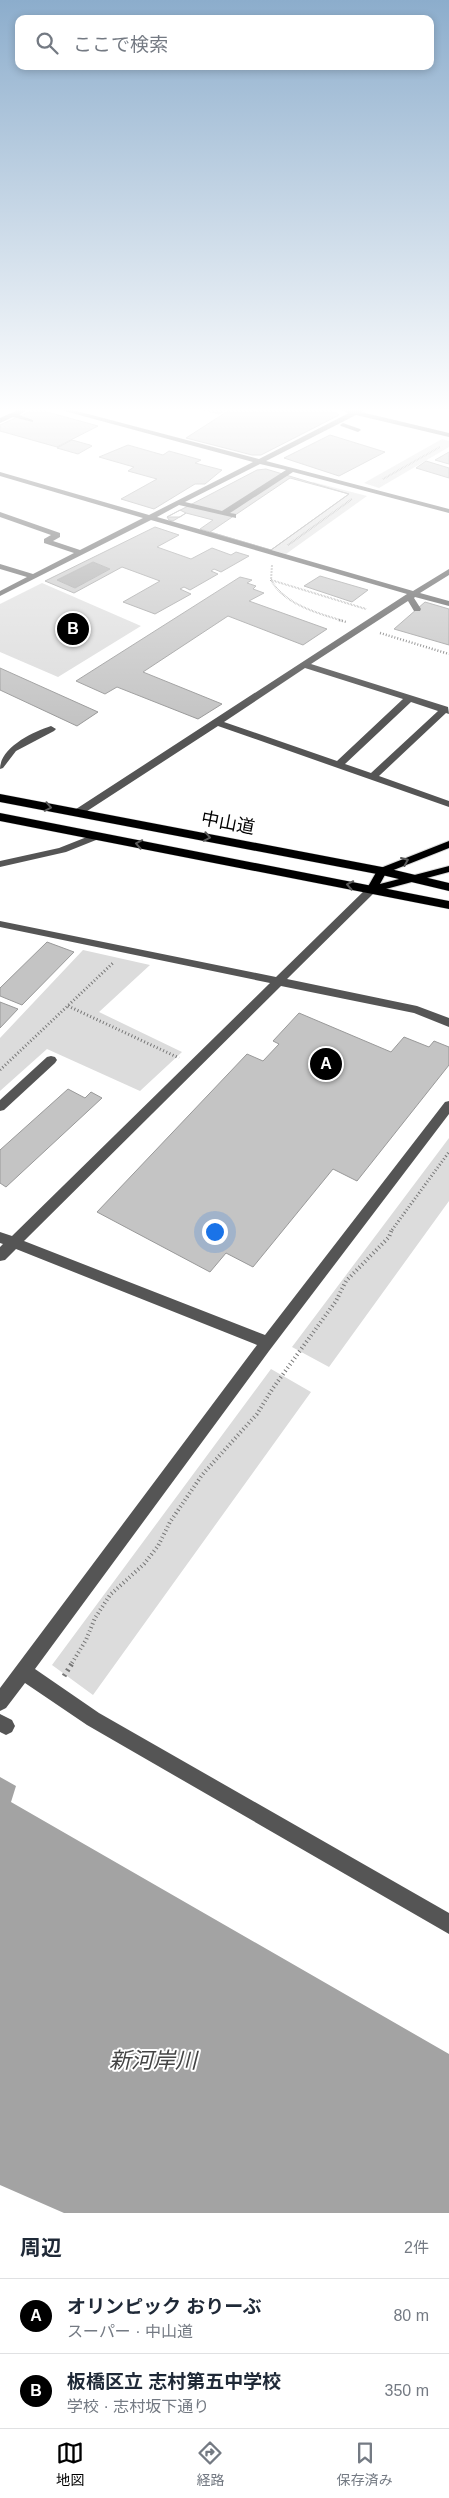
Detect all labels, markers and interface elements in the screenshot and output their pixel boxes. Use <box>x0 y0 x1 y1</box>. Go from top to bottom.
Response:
search box <box>15 15 434 70</box>
icon: search <box>33 29 61 57</box>
text: ここで検索 <box>73 34 168 55</box>
pin: B <box>57 610 89 648</box>
one-way arrow <box>43 801 52 812</box>
street label: 中山道 <box>200 808 256 838</box>
one-way arrow <box>203 832 212 842</box>
one-way arrow <box>134 839 143 850</box>
one-way arrow <box>400 856 409 867</box>
one-way arrow <box>345 881 354 891</box>
pin: A <box>310 1045 342 1083</box>
your location <box>202 1219 228 1245</box>
water label: 新河岸川 <box>109 2048 199 2073</box>
text: 周辺 <box>20 2236 62 2259</box>
text: 2件 <box>404 2239 429 2256</box>
text: オリンピック おりーぶ <box>67 2296 262 2317</box>
text: A <box>30 2307 42 2324</box>
text: 80 m <box>393 2307 429 2324</box>
text: スーパー · 中山道 <box>67 2323 193 2340</box>
text: 板橋区立 志村第五中学校 <box>67 2371 281 2392</box>
text: B <box>30 2382 42 2399</box>
text: 350 m <box>385 2382 429 2399</box>
text: 学校 · 志村坂下通り <box>67 2398 209 2415</box>
tab: 地図 <box>56 2439 84 2489</box>
tab: 経路 <box>196 2439 224 2489</box>
tab: 保存済み <box>337 2439 393 2489</box>

